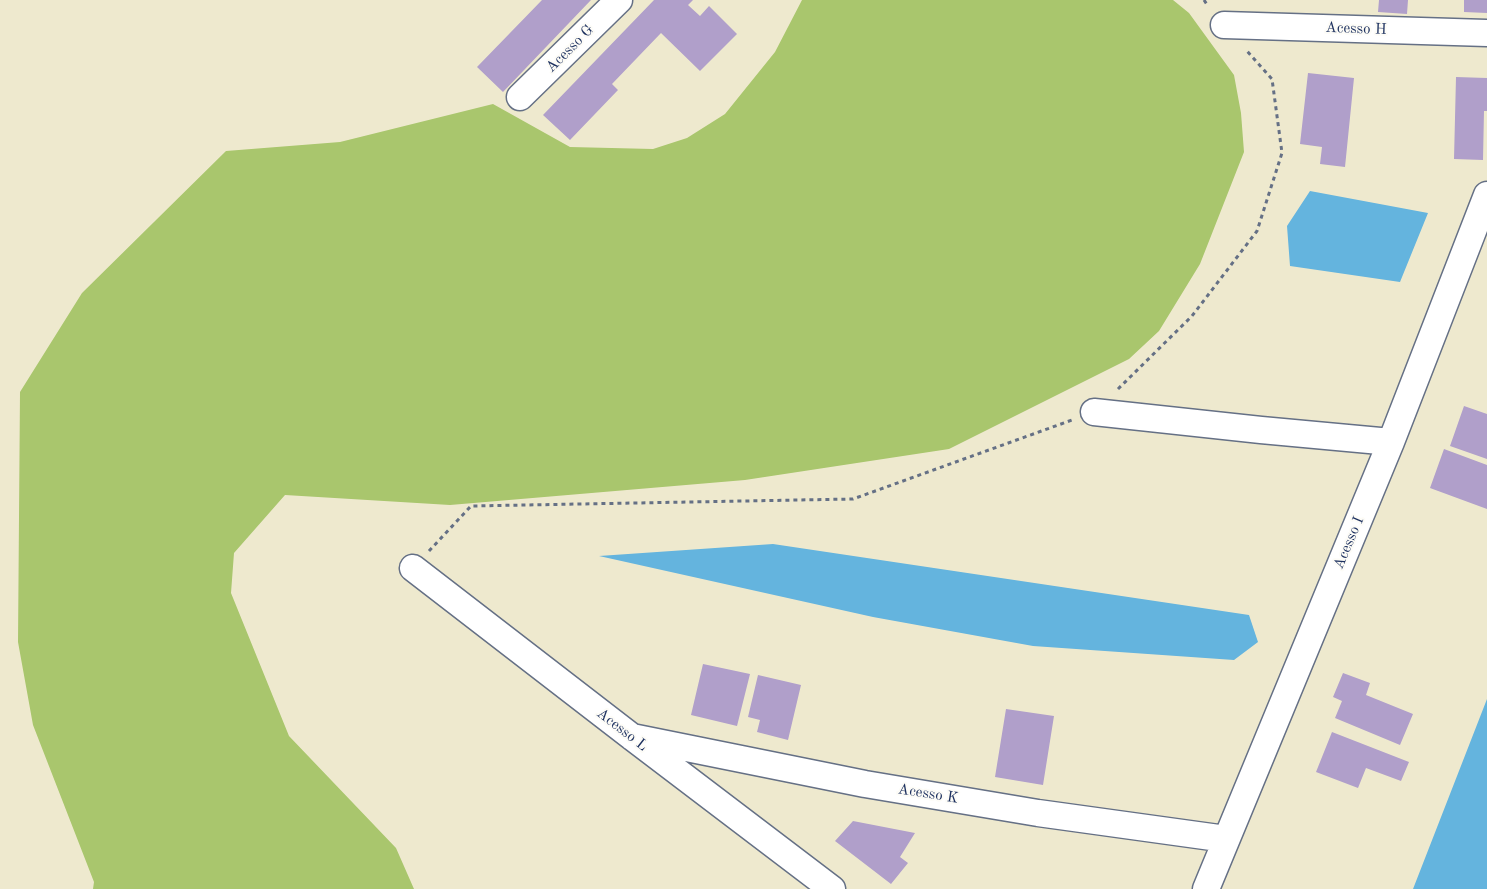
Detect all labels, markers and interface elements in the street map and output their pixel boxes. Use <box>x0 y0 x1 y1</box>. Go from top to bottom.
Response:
street label: Acesso H <box>1325 19 1387 39</box>
street label: Acesso G <box>542 21 598 77</box>
street label: Acesso I <box>1330 514 1368 572</box>
street label: Acesso L <box>593 705 651 755</box>
street label: Acesso K <box>897 780 959 808</box>

